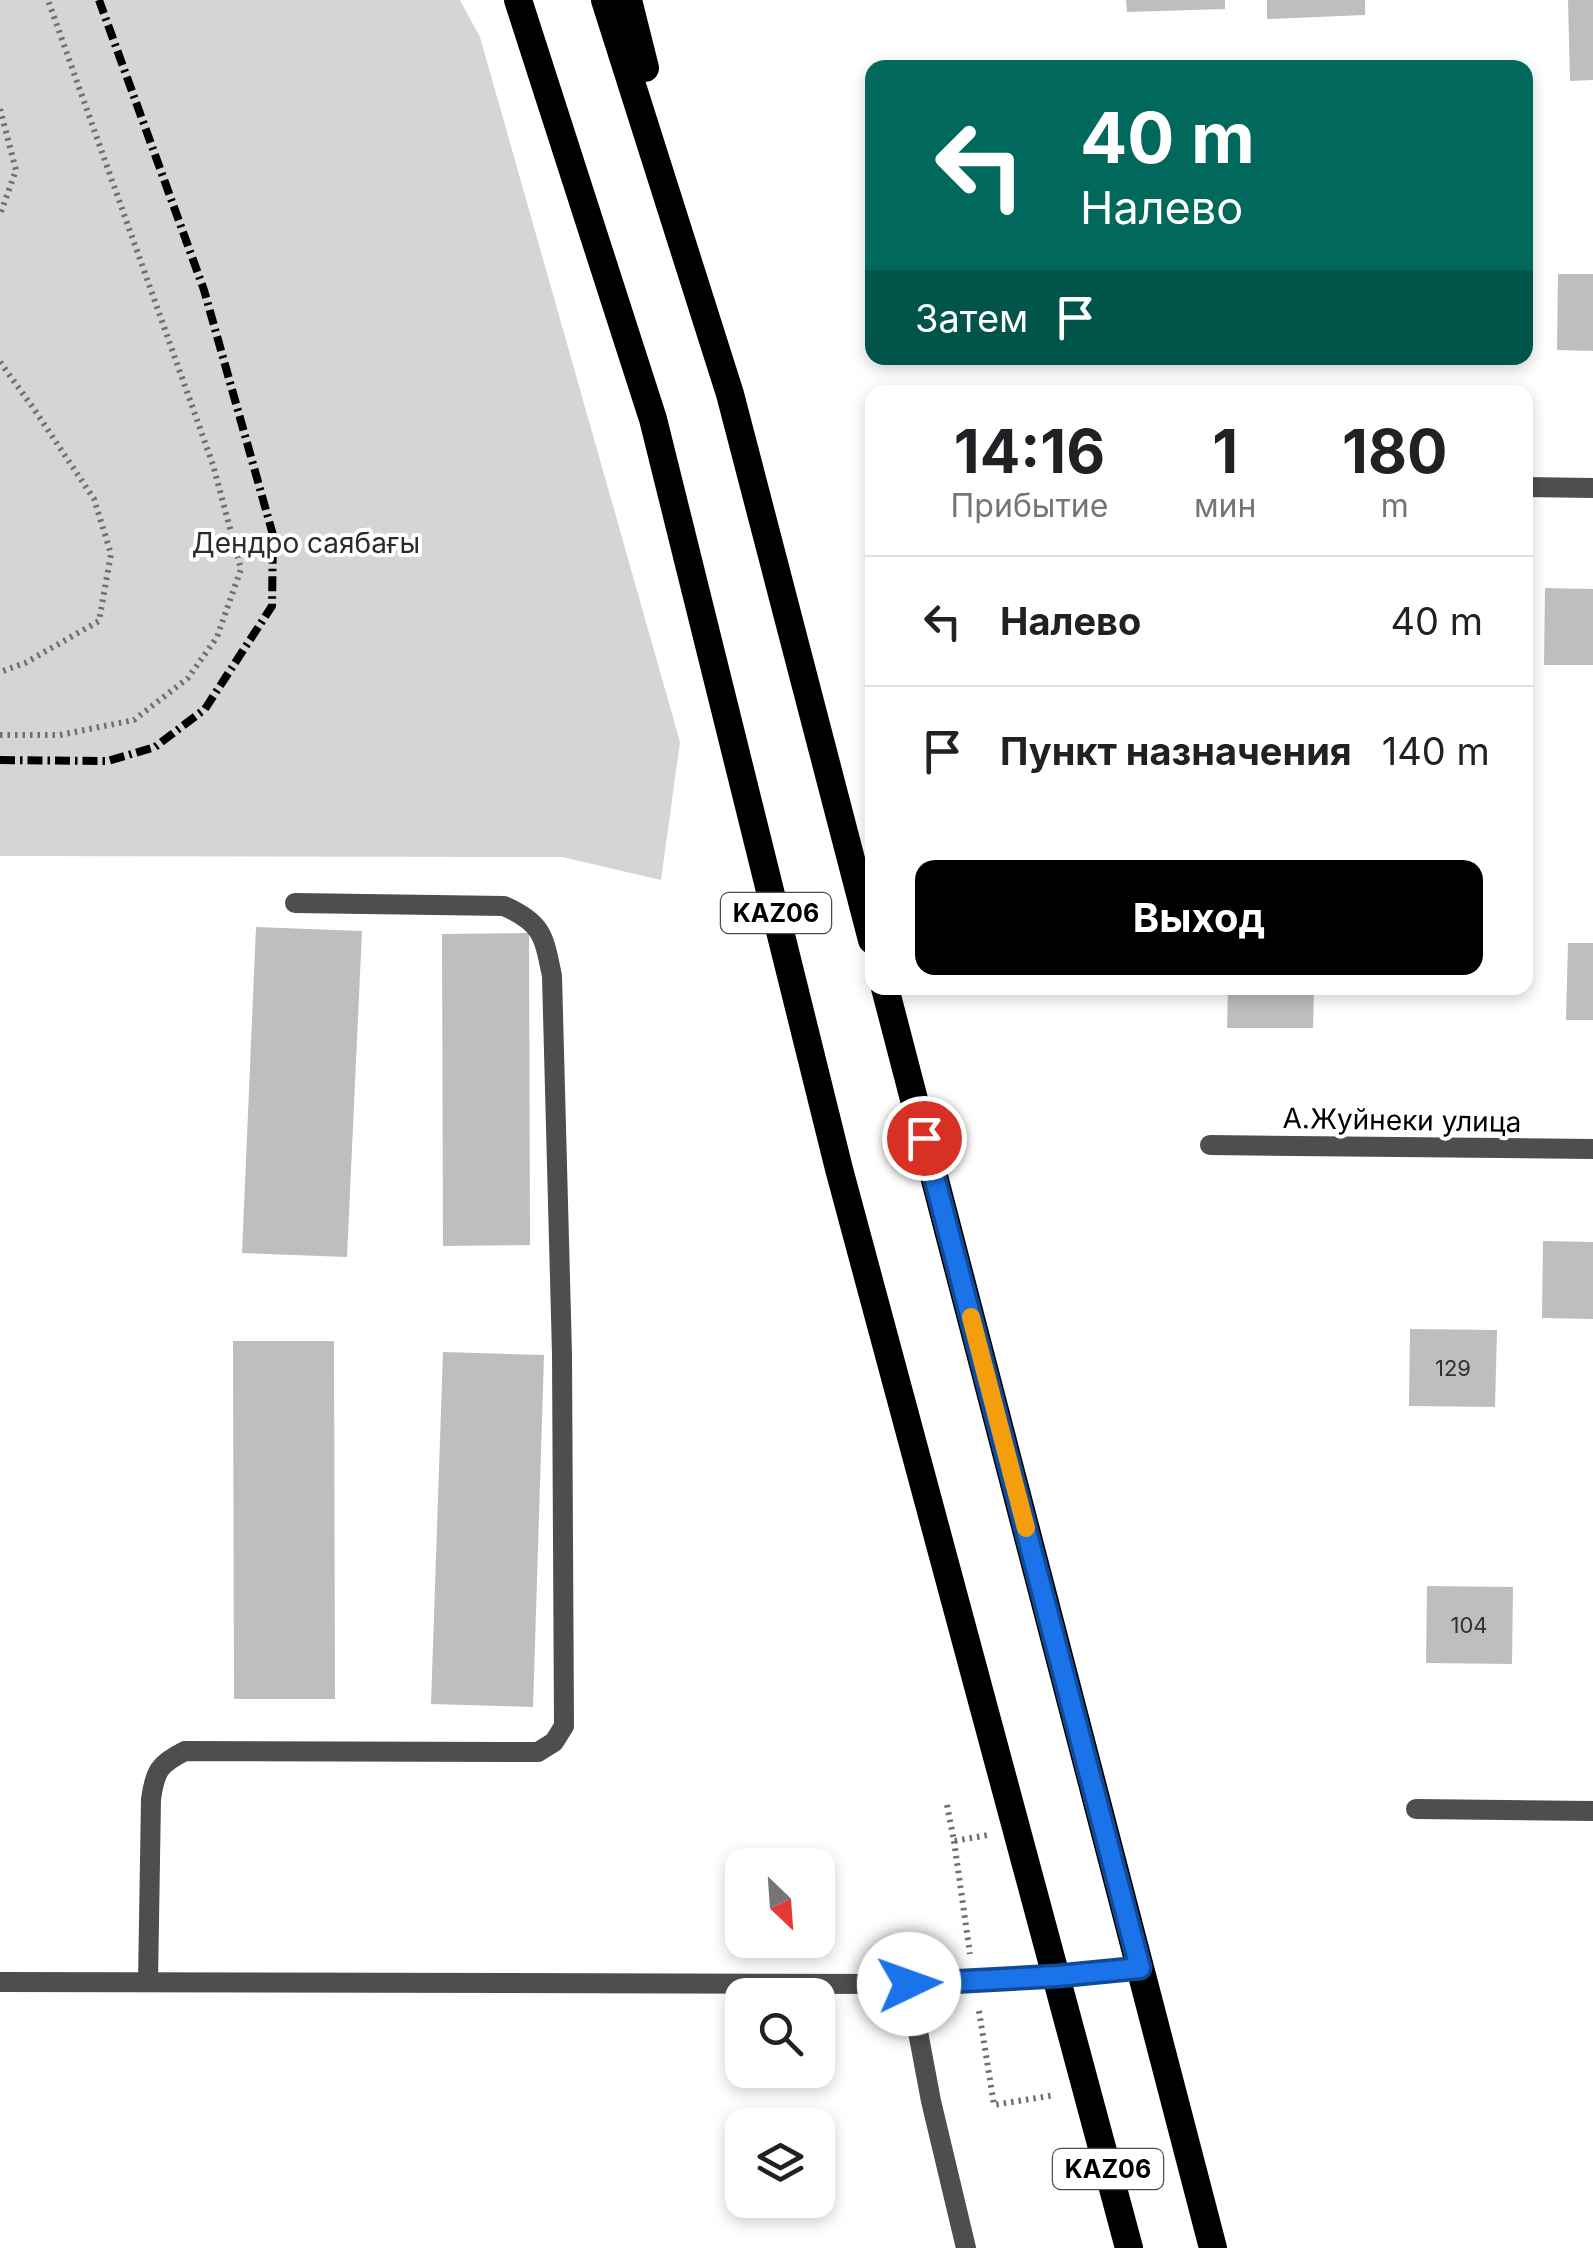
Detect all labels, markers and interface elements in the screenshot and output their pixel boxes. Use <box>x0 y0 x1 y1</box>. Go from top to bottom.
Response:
text: 40 m <box>1080 95 1255 180</box>
icon: left <box>915 100 1045 230</box>
text: Налево <box>1080 180 1243 235</box>
icon: arrive <box>1048 290 1103 345</box>
text: Затем <box>915 295 1028 341</box>
text: 14:16 <box>954 415 1105 487</box>
text: 1 <box>1212 415 1238 487</box>
text: 180 <box>1342 415 1447 487</box>
text: Прибытие <box>951 486 1108 525</box>
text: мин <box>1194 486 1256 525</box>
text: m <box>1381 486 1409 525</box>
park label: Дендро саябағы <box>192 526 420 560</box>
icon: left <box>915 594 970 649</box>
text: Налево <box>1000 598 1141 644</box>
text: 40 m <box>1391 598 1483 644</box>
icon: arrive <box>915 724 970 779</box>
text: Пункт назначения <box>1000 728 1352 774</box>
text: 140 m <box>1382 728 1490 774</box>
button: Выход <box>915 860 1483 975</box>
road number: KАZ06 <box>721 893 831 933</box>
pin <box>882 1096 967 1181</box>
street label: А.Жуйнеки улица <box>1282 1101 1522 1139</box>
icon: arrive <box>897 1111 952 1166</box>
house number: 129 <box>1435 1355 1471 1381</box>
house number: 104 <box>1450 1612 1488 1638</box>
north arrow <box>725 1848 835 1958</box>
map controls <box>725 1848 835 2218</box>
position arrow <box>857 1932 961 2036</box>
button: search <box>725 1978 835 2088</box>
button: layers <box>725 2108 835 2218</box>
road number: KАZ06 <box>1053 2149 1163 2189</box>

